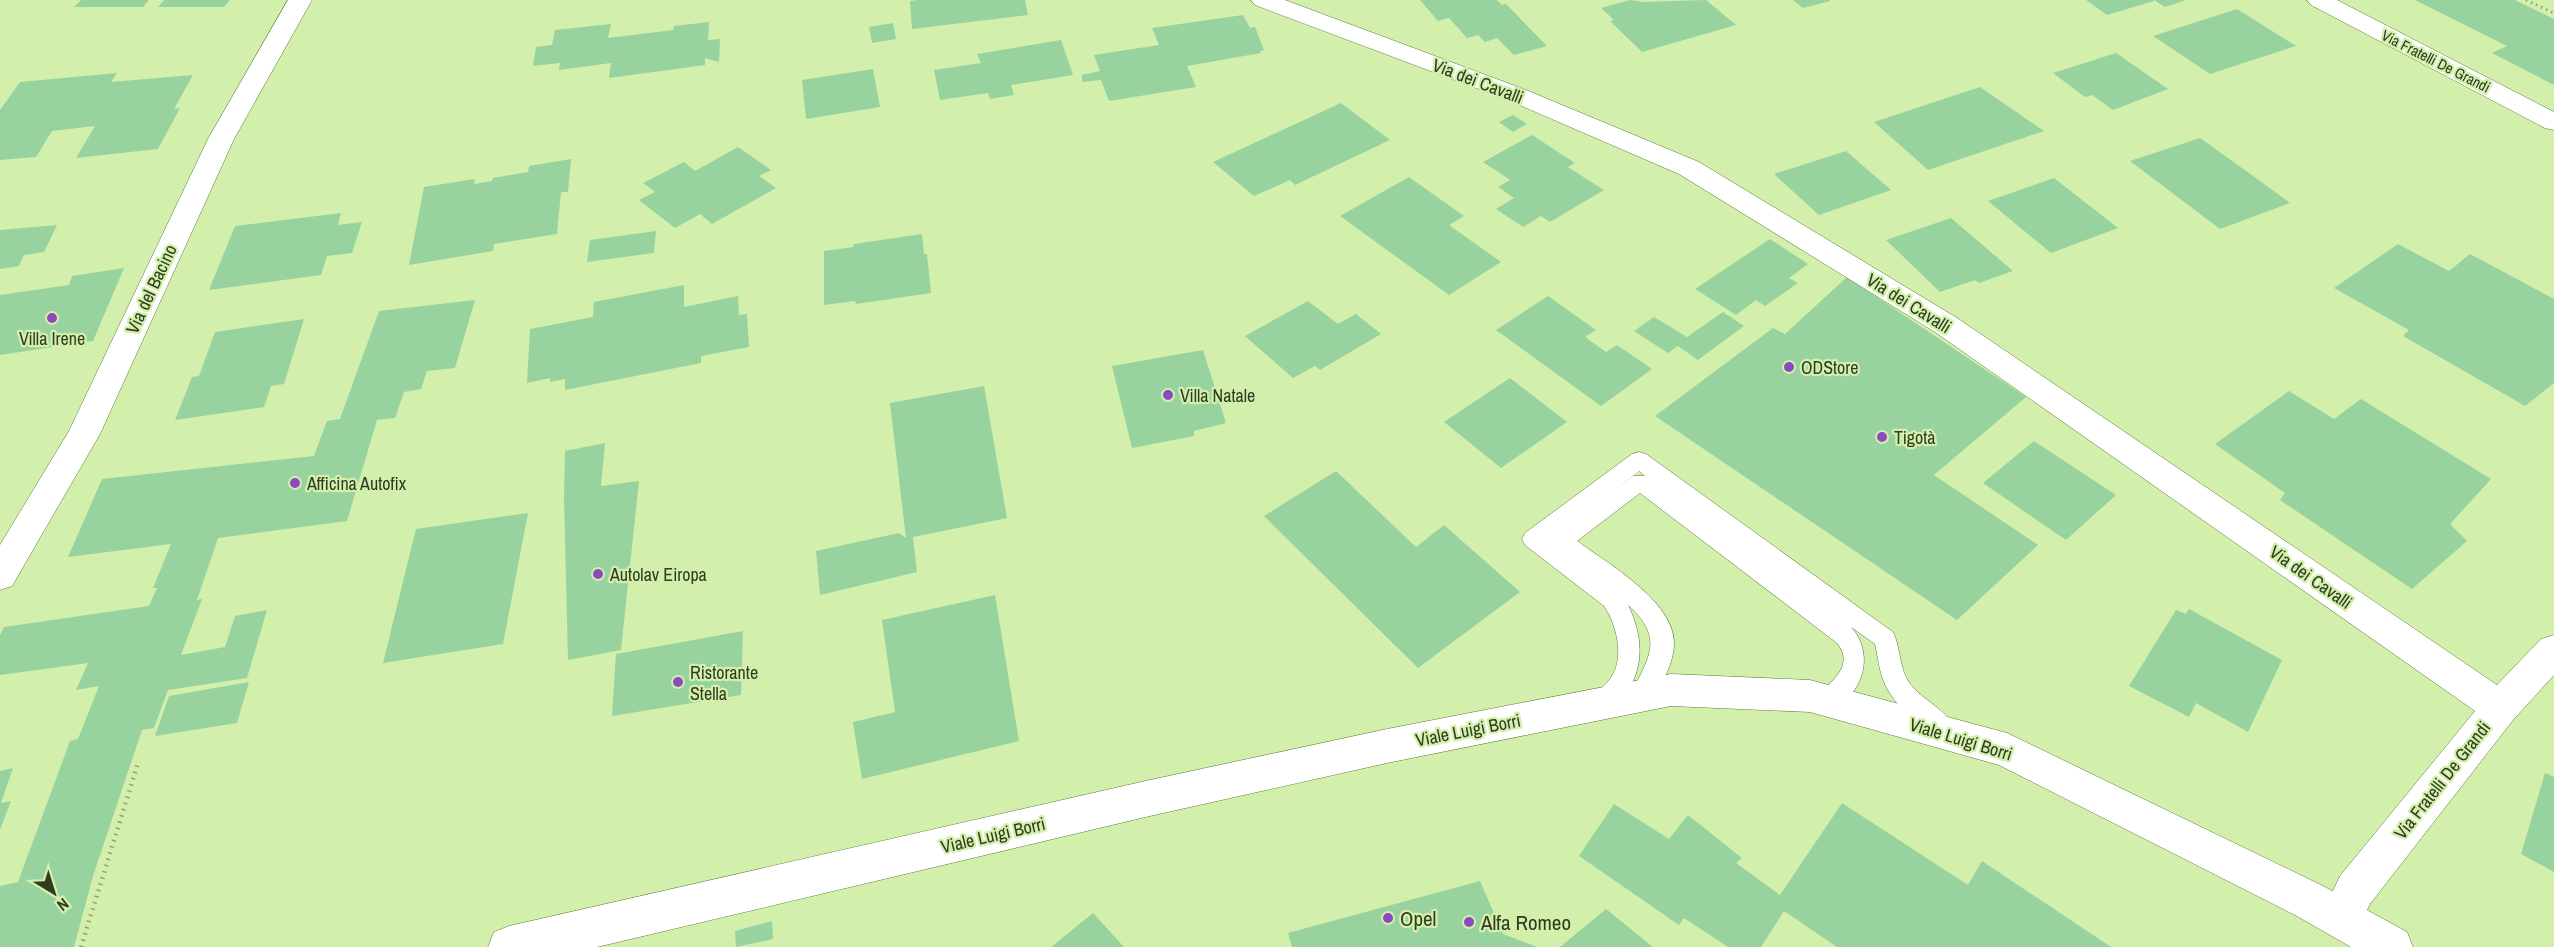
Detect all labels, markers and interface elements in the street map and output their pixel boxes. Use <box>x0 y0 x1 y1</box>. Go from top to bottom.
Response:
street label: Via Fratelli De Grandi <box>2378 25 2494 97</box>
street label: Via dei Cavalli <box>1429 52 1527 110</box>
street label: Via del Bacino <box>119 240 183 338</box>
street label: Via dei Cavalli <box>1862 267 1956 339</box>
marker: Villa Irene <box>45 311 59 325</box>
place label: Villa Irene <box>19 326 85 351</box>
place label: ODStore <box>1801 355 1858 380</box>
marker: ODStore <box>1782 360 1796 374</box>
place label: Villa Natale <box>1180 383 1255 408</box>
marker: Villa Natale <box>1161 388 1175 402</box>
place label: Tigotà <box>1894 425 1936 450</box>
marker: Tigotà <box>1875 430 1889 444</box>
place label: Afficina Autofix <box>306 471 407 496</box>
marker: Afficina Autofix <box>288 476 302 490</box>
street label: Via dei Cavalli <box>2265 539 2357 615</box>
place label: Autolav Eiropa <box>609 562 707 587</box>
marker: Autolav Eiropa <box>591 567 605 581</box>
place label: Ristorante Stella <box>690 660 758 706</box>
marker: Ristorante Stella <box>671 675 685 689</box>
street label: Viale Luigi Borri <box>1413 708 1523 752</box>
street label: Viale Luigi Borri <box>1906 711 2016 767</box>
street label: Via Fratelli De Grandi <box>2388 716 2496 844</box>
street label: Viale Luigi Borri <box>938 811 1048 859</box>
north arrow <box>24 863 84 923</box>
text: N <box>53 893 74 916</box>
place label: Opel <box>1400 904 1436 933</box>
place label: Alfa Romeo <box>1480 908 1571 937</box>
marker: Opel <box>1381 911 1395 925</box>
marker: Alfa Romeo <box>1462 915 1476 929</box>

